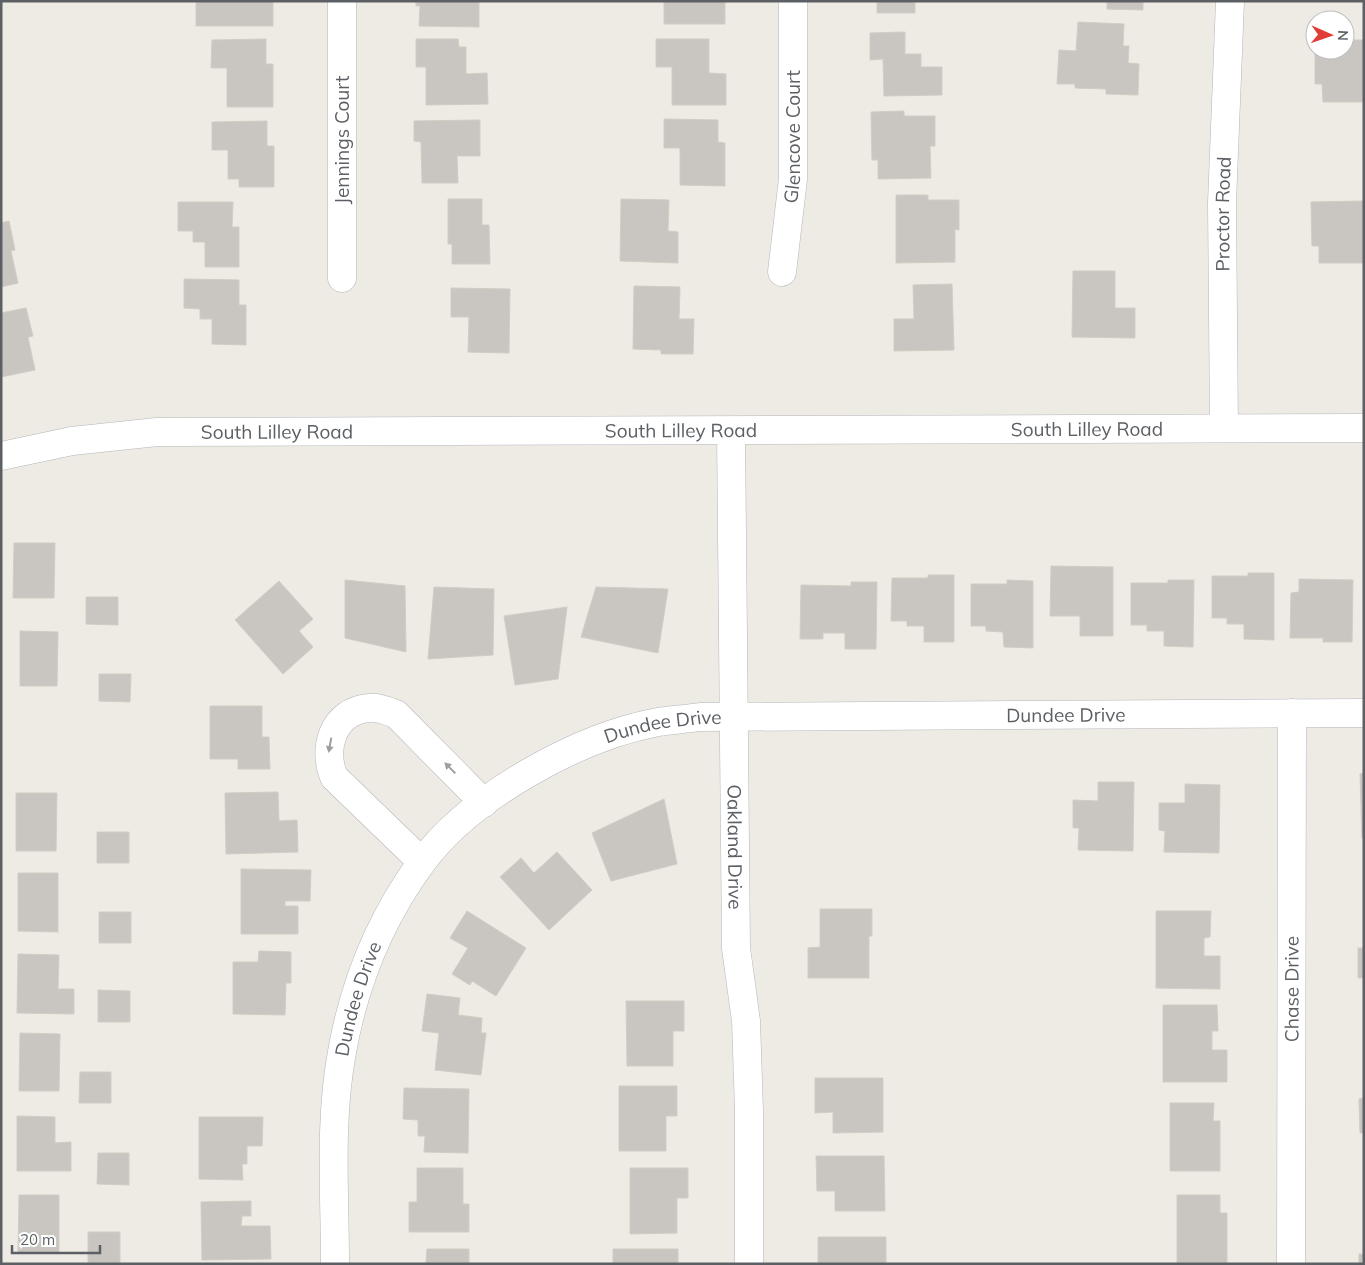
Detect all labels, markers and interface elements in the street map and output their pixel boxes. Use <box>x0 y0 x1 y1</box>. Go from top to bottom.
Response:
north arrow <box>1305 10 1355 60</box>
text: N <box>1334 30 1352 41</box>
street label: Glencove Court <box>778 70 805 205</box>
street label: Jennings Court <box>330 75 354 204</box>
street label: Proctor Road <box>1210 156 1236 272</box>
street label: South Lilley Road <box>1011 417 1163 441</box>
street label: South Lilley Road <box>605 418 757 443</box>
street label: South Lilley Road <box>201 419 353 444</box>
street label: Dundee Drive <box>1006 702 1126 727</box>
street label: Dundee Drive <box>601 705 722 748</box>
one-way arrow <box>325 737 333 753</box>
one-way arrow <box>444 762 456 774</box>
street label: Oakland Drive <box>722 784 748 910</box>
street label: Chase Drive <box>1279 936 1304 1042</box>
street label: Dundee Drive <box>329 937 387 1058</box>
scale bar <box>12 1222 100 1254</box>
text: 20 m <box>20 1230 55 1249</box>

